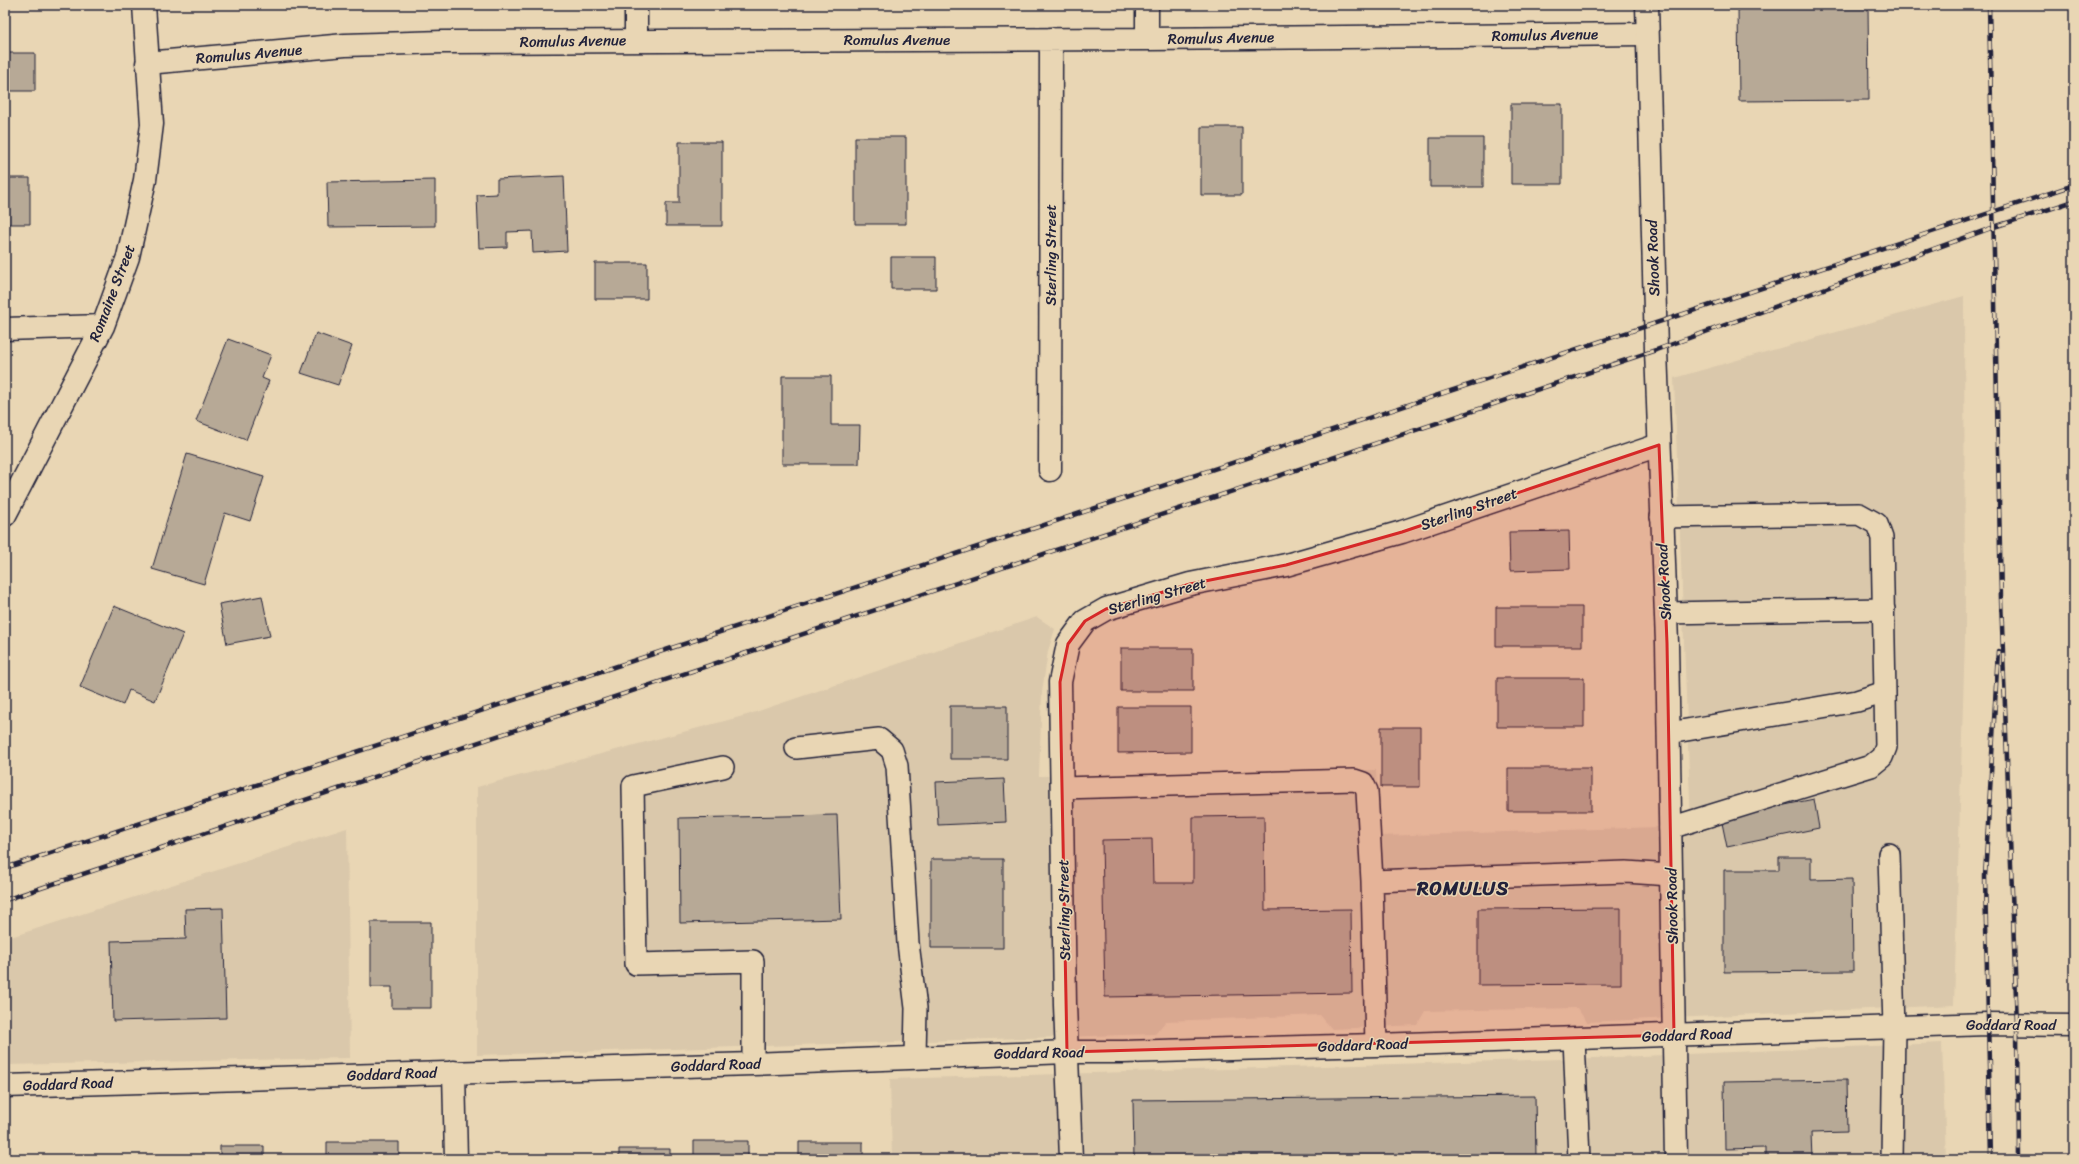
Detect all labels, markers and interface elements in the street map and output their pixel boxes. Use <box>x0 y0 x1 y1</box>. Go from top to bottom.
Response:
street label: Romulus Avenue <box>1492 21 1598 49</box>
street label: Romulus Avenue <box>1168 24 1274 52</box>
street label: Romulus Avenue <box>520 27 626 55</box>
street label: Romulus Avenue <box>844 27 950 53</box>
street label: Romulus Avenue <box>195 36 303 72</box>
street label: Sterling Street <box>1038 204 1064 306</box>
street label: Shook Road <box>1639 218 1667 297</box>
street label: Romaine Street <box>81 240 143 346</box>
street label: Sterling Street <box>1417 480 1522 538</box>
street label: Shook Road <box>1649 542 1679 621</box>
street label: Sterling Street <box>1105 569 1210 622</box>
street label: Sterling Street <box>1050 859 1078 961</box>
street label: Shook Road <box>1658 867 1686 944</box>
district label: ROMULUS <box>1416 872 1509 905</box>
street label: Goddard Road <box>1966 1012 2057 1038</box>
street label: Goddard Road <box>1641 1020 1734 1050</box>
street label: Goddard Road <box>1317 1030 1410 1060</box>
street label: Goddard Road <box>994 1039 1085 1067</box>
street label: Goddard Road <box>670 1050 763 1080</box>
street label: Goddard Road <box>346 1059 439 1089</box>
street label: Goddard Road <box>22 1069 115 1099</box>

